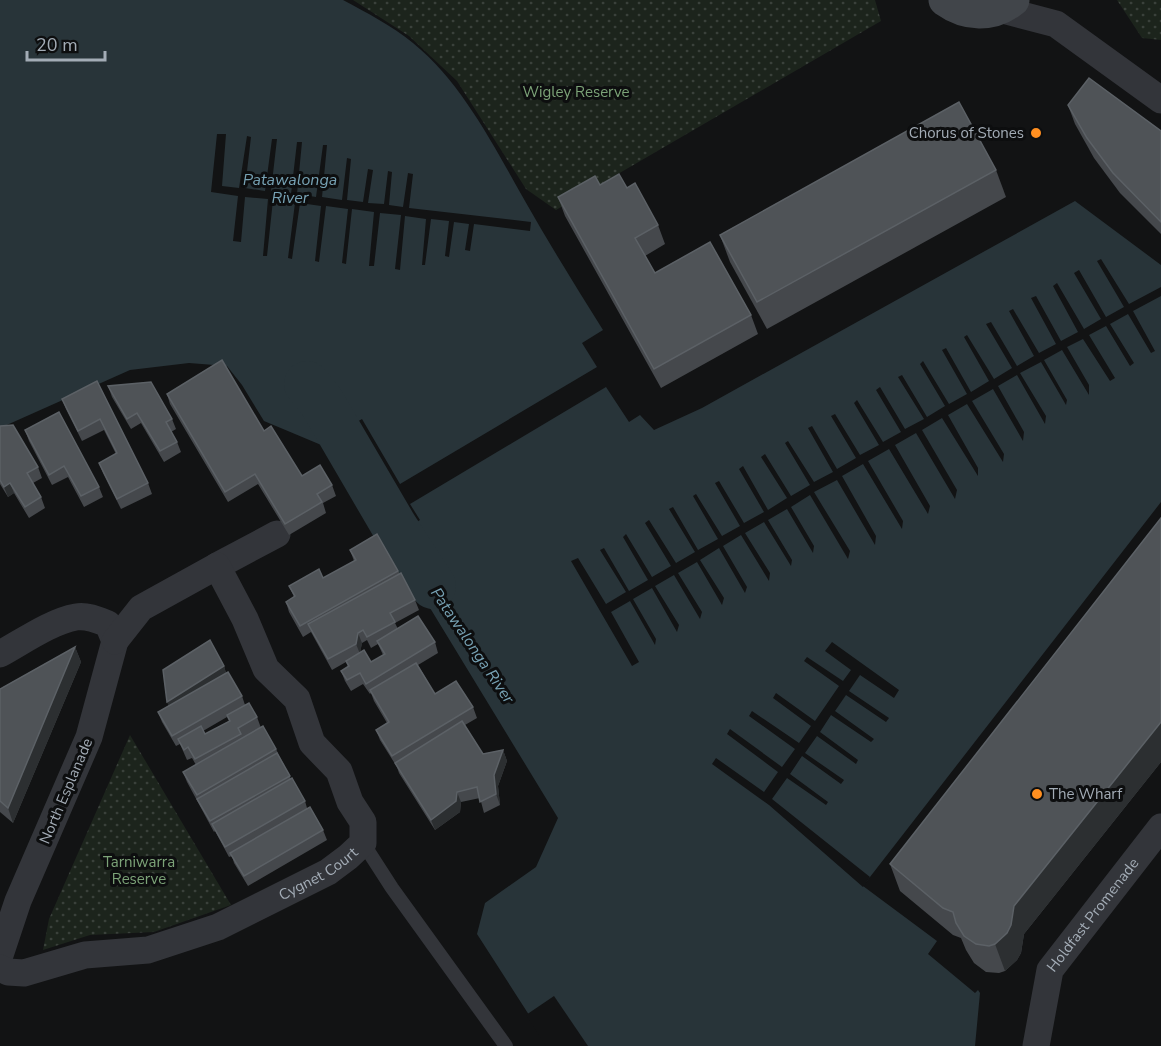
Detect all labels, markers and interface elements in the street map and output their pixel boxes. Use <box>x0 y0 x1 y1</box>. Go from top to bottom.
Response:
scale bar <box>27 24 105 62</box>
text: 20 m <box>36 33 78 57</box>
park label: Wigley Reserve <box>522 82 630 102</box>
place label: Chorus of Stones <box>909 123 1024 143</box>
marker: Chorus of Stones <box>1029 126 1043 140</box>
water label: Patawalonga River <box>243 169 337 209</box>
water label: Patawalonga River <box>425 583 520 709</box>
street label: North Esplanade <box>35 735 97 847</box>
place label: The Wharf <box>1049 784 1123 804</box>
marker: The Wharf <box>1030 787 1044 801</box>
street label: Cygnet Court <box>275 842 363 905</box>
park label: Tarniwarra Reserve <box>103 852 175 889</box>
street label: Holdfast Promenade <box>1042 854 1143 976</box>

